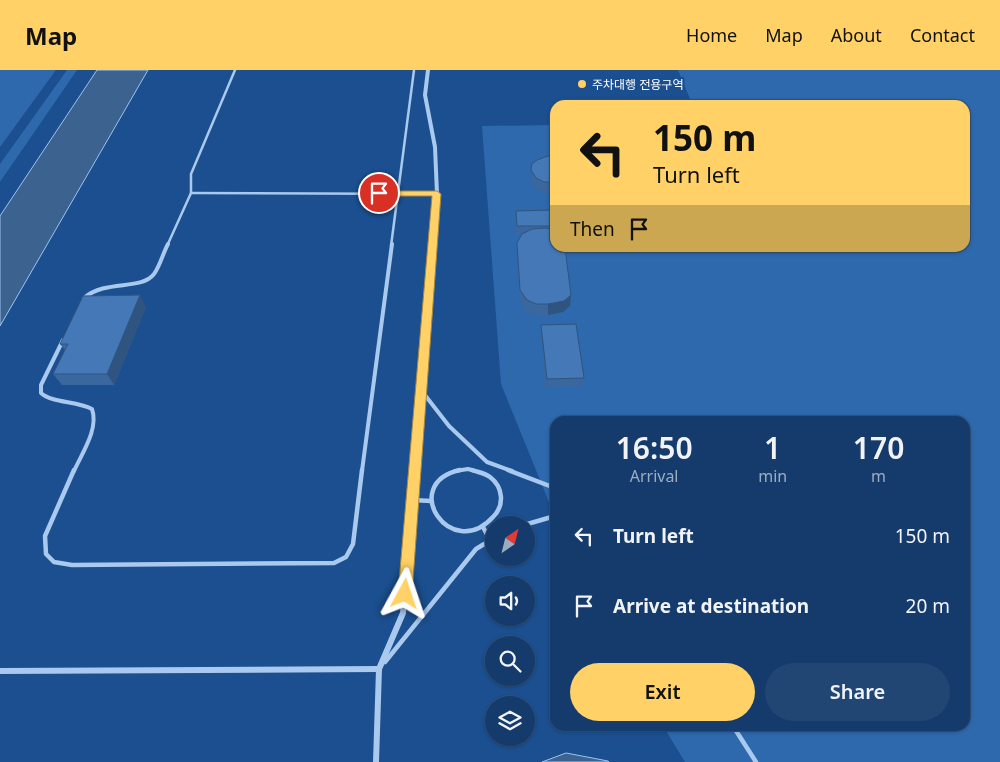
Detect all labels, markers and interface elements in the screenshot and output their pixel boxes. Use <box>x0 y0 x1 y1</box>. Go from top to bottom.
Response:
text: Map <box>25 19 77 52</box>
text: Home <box>686 23 737 47</box>
text: Map <box>765 23 803 47</box>
text: About <box>831 23 882 47</box>
text: Contact <box>910 23 975 47</box>
place label: 주차대행 전용구역 <box>592 76 683 93</box>
marker: 주차대행 전용구역 <box>576 78 588 90</box>
text: 150 m <box>653 114 756 161</box>
icon: left <box>570 120 635 185</box>
text: Turn left <box>653 159 740 189</box>
pin <box>358 172 400 214</box>
icon: arrive <box>365 179 393 207</box>
icon: arrive <box>625 215 653 243</box>
text: Then <box>570 216 615 242</box>
text: 16:50 <box>616 427 693 468</box>
text: 1 <box>764 427 781 468</box>
text: 170 <box>853 427 904 468</box>
text: Arrival <box>630 465 679 487</box>
text: min <box>758 465 787 487</box>
text: m <box>871 465 886 487</box>
north arrow <box>485 516 535 566</box>
map controls <box>485 516 535 746</box>
icon: left <box>570 522 598 550</box>
text: Turn left <box>613 523 694 549</box>
text: 150 m <box>895 523 950 549</box>
position arrow <box>378 567 430 619</box>
button: sound <box>485 576 535 626</box>
icon: arrive <box>570 592 598 620</box>
text: Arrive at destination <box>613 593 809 619</box>
text: 20 m <box>906 593 950 619</box>
button: search <box>485 636 535 686</box>
button: Exit <box>570 663 755 721</box>
button: Share <box>765 663 950 721</box>
button: layers <box>485 696 535 746</box>

